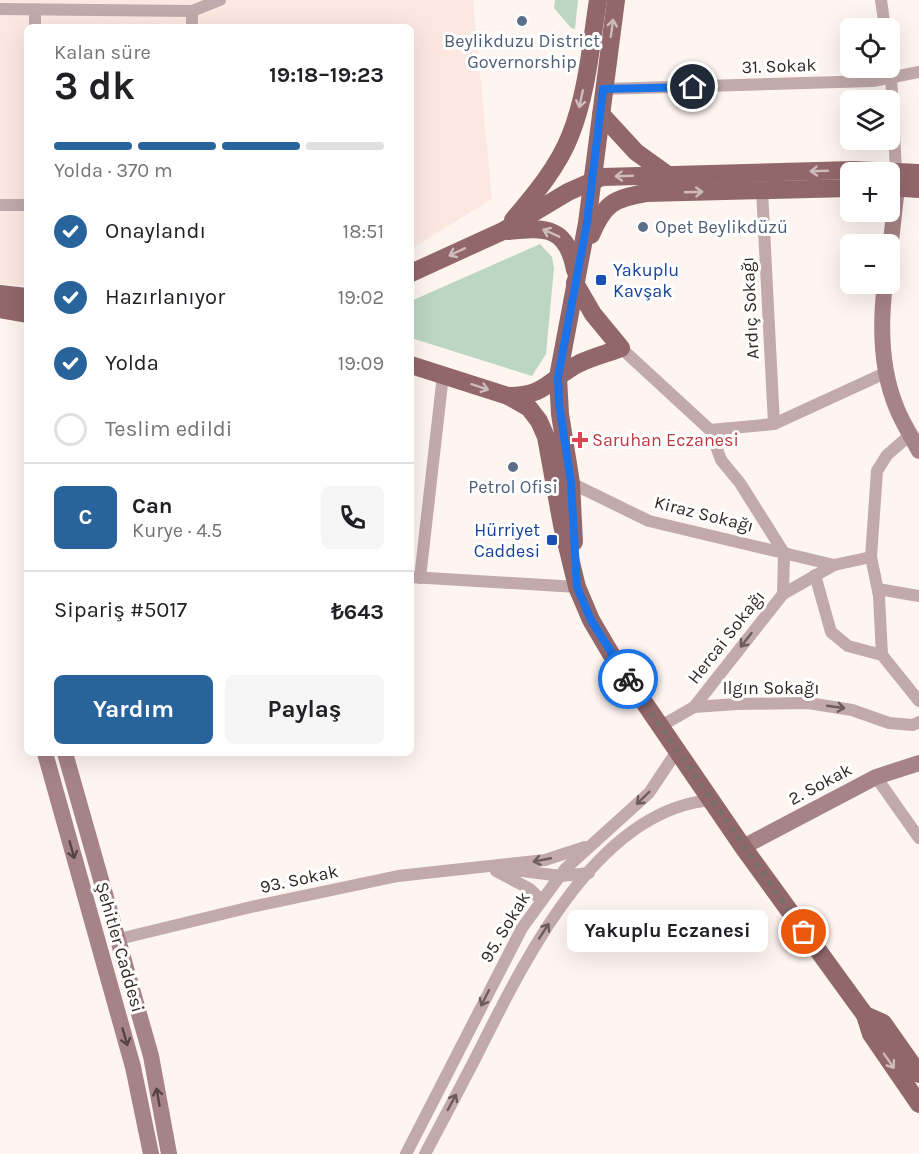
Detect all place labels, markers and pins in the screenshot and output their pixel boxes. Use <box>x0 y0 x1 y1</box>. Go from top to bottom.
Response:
marker: Beylikduzu District Governorship <box>515 14 529 28</box>
place label: Beylikduzu District Governorship <box>444 30 600 73</box>
pin <box>667 61 718 112</box>
place label: Opet Beylikdüzü <box>655 216 788 238</box>
marker: Opet Beylikdüzü <box>636 220 650 234</box>
place label: Yakuplu Kavşak <box>613 259 679 302</box>
marker: Yakuplu Kavşak <box>594 273 608 287</box>
place label: Saruhan Eczanesi <box>592 429 739 451</box>
marker: Saruhan Eczanesi <box>573 433 587 447</box>
marker: Petrol Ofisi <box>506 460 520 474</box>
place label: Petrol Ofisi <box>468 476 558 498</box>
place label: Hürriyet Caddesi <box>474 519 540 562</box>
marker: Hürriyet Caddesi <box>545 533 559 547</box>
pin <box>778 906 829 957</box>
callout: Yakuplu Eczanesi <box>567 911 768 953</box>

